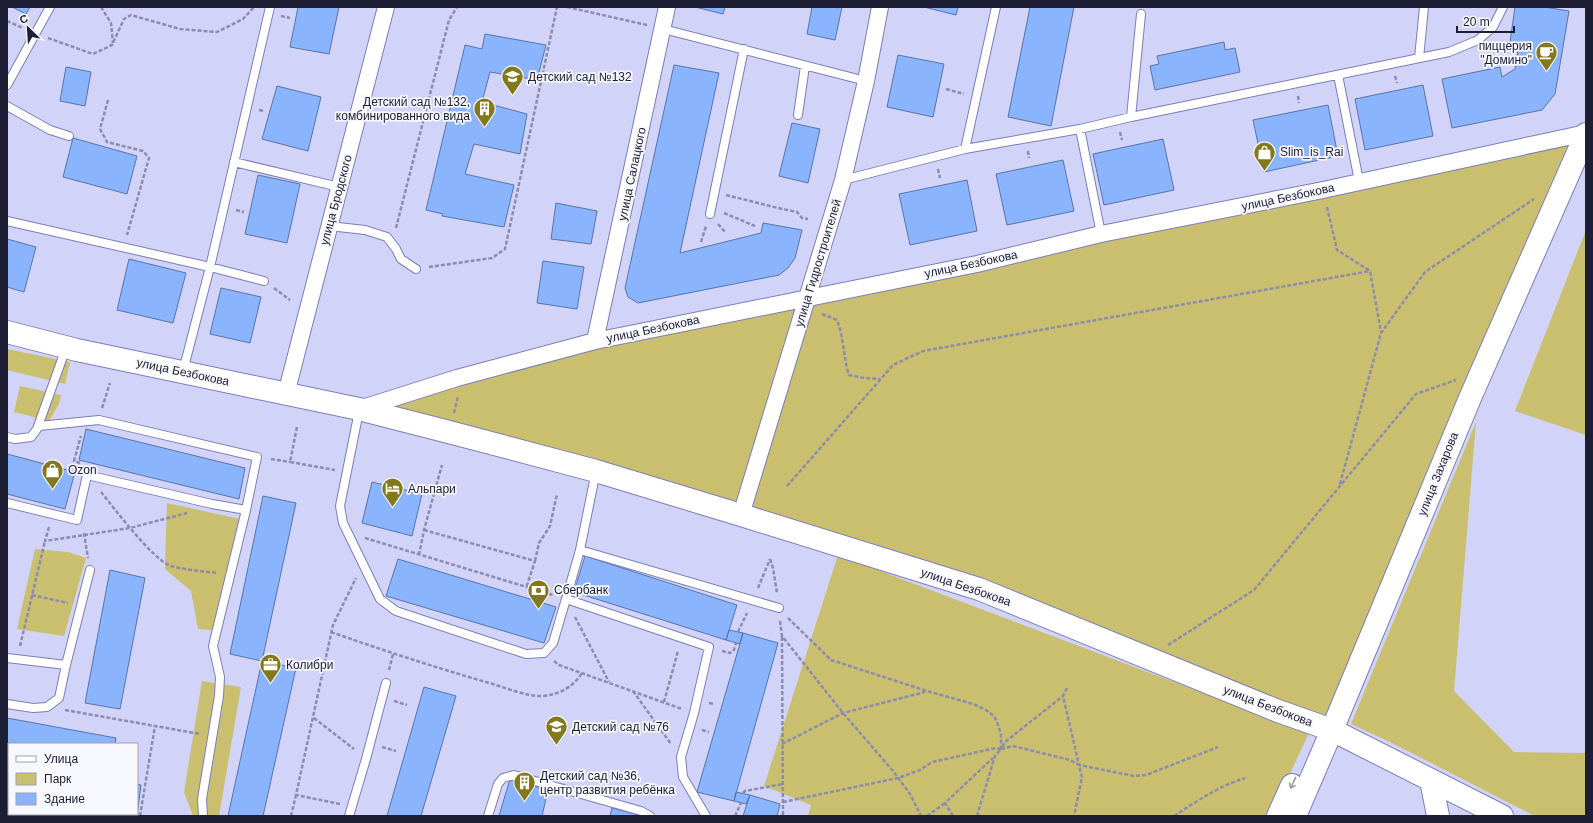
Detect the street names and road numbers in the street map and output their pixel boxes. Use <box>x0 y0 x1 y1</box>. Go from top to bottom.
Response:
street label: улица Салацкого <box>615 126 649 222</box>
street label: улица Бродского <box>317 153 355 247</box>
street label: улица Безбокова <box>1240 180 1336 214</box>
street label: улица Гидростроителей <box>792 197 844 329</box>
street label: улица Безбокова <box>923 247 1019 281</box>
street label: улица Безбокова <box>605 312 701 346</box>
street label: улица Безбокова <box>135 355 231 389</box>
street label: улица Захарова <box>1415 430 1461 518</box>
street label: улица Безбокова <box>919 565 1013 609</box>
street label: улица Безбокова <box>1221 683 1315 730</box>

